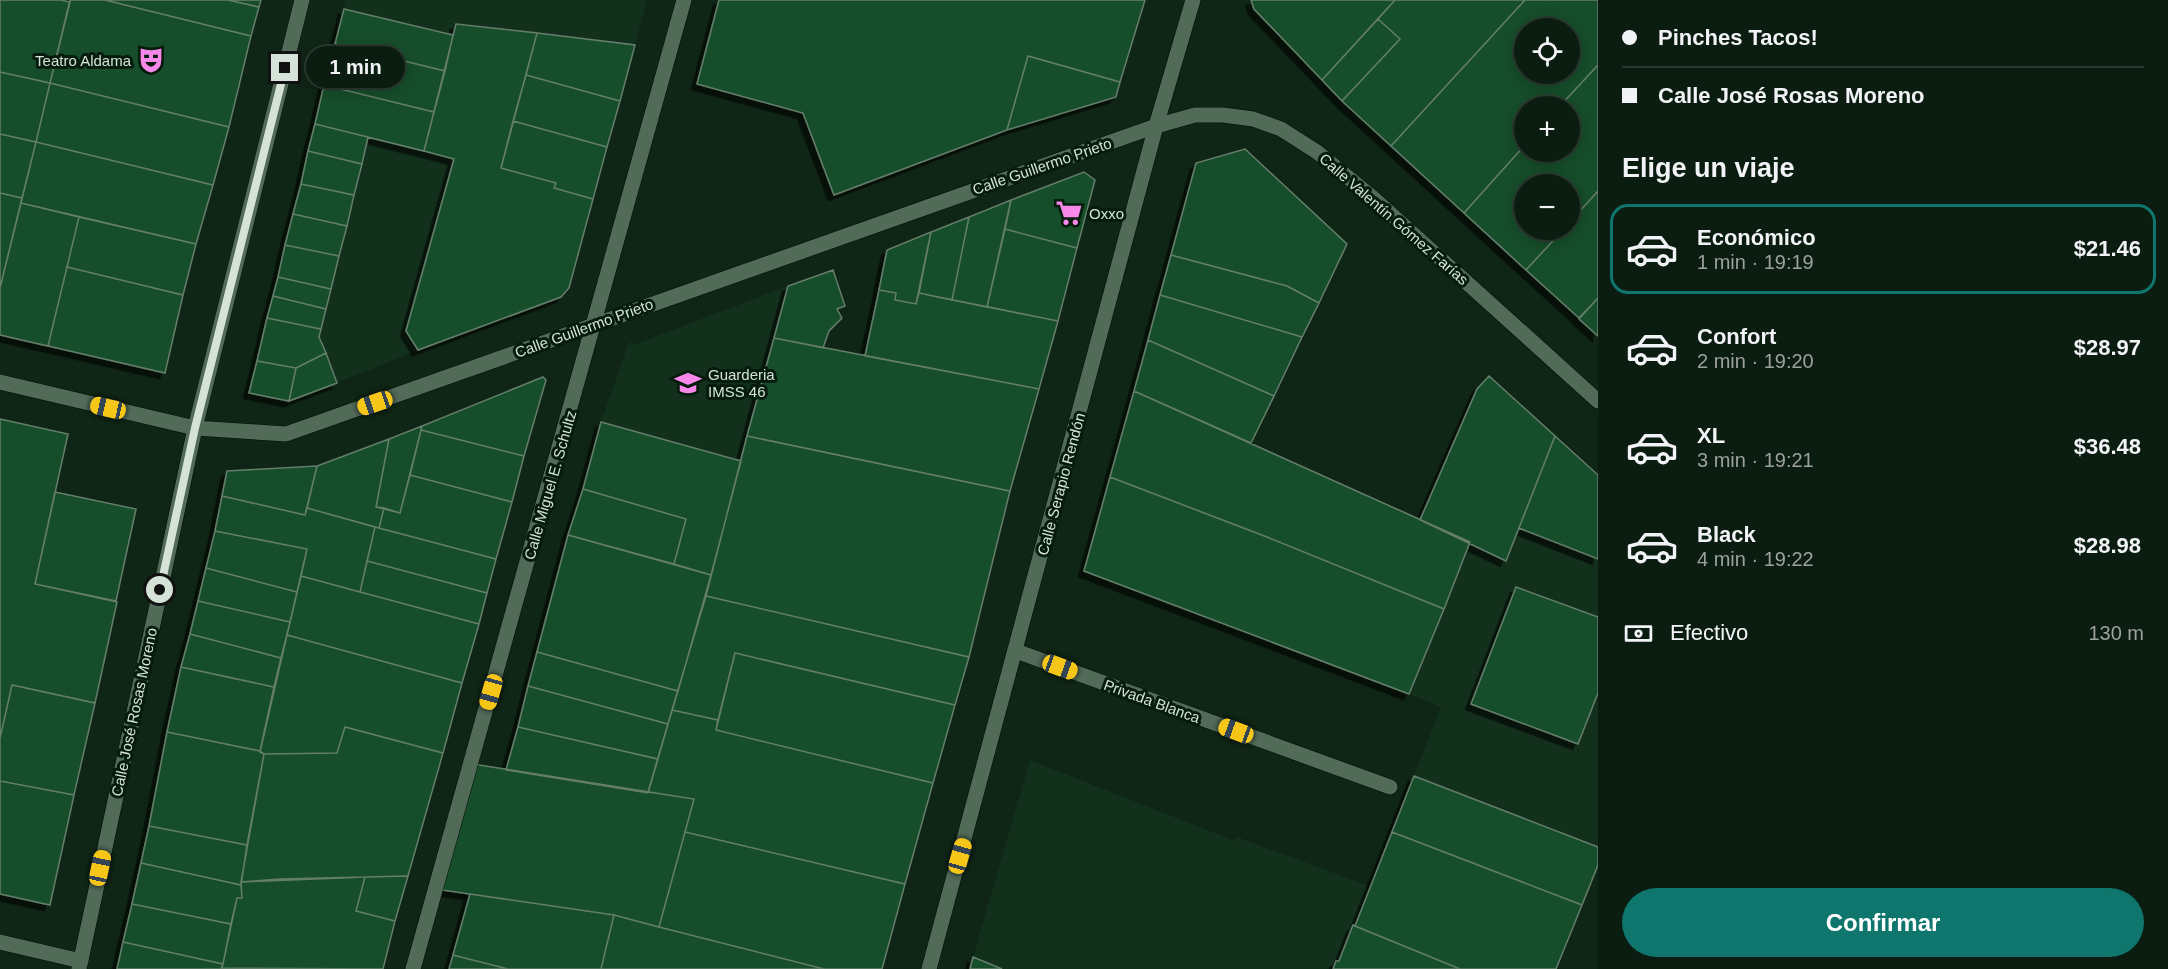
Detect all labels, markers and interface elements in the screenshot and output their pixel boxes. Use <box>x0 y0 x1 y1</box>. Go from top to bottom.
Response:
map controls <box>1514 18 1580 240</box>
button: locate <box>1514 18 1580 84</box>
text: Pinches Tacos! <box>1658 25 1818 50</box>
theatre icon: Teatro Aldama <box>136 45 166 75</box>
callout: 1 min <box>306 47 405 89</box>
place label: Teatro Aldama <box>35 52 132 69</box>
route end <box>271 54 298 81</box>
text: 1 min <box>329 56 382 78</box>
text: Calle José Rosas Moreno <box>1658 83 1925 108</box>
button: + <box>1514 96 1580 162</box>
street label: Calle Guillermo Prieto <box>970 134 1114 198</box>
street label: Calle Valentín Gómez Farías <box>1316 150 1472 288</box>
text: Elige un viaje <box>1622 153 1795 183</box>
button: − <box>1514 174 1580 240</box>
supermarket icon: Oxxo <box>1054 198 1084 228</box>
place label: Oxxo <box>1089 205 1124 222</box>
icon: car <box>1625 222 1679 276</box>
text: Económico <box>1697 225 1816 250</box>
text: $21.46 <box>2074 236 2141 261</box>
text: 1 min · 19:19 <box>1697 251 1814 273</box>
street label: Calle Guillermo Prieto <box>513 295 655 361</box>
icon: car <box>1625 321 1679 375</box>
text: Confort <box>1697 324 1776 349</box>
text: $28.97 <box>2074 335 2141 360</box>
text: 2 min · 19:20 <box>1697 350 1814 372</box>
place label: Guarderia IMSS 46 <box>708 366 775 400</box>
school or university icon: Guarderia IMSS 46 <box>673 368 703 398</box>
car <box>355 389 395 417</box>
car <box>88 395 128 421</box>
street label: Calle Miguel E. Schultz <box>521 409 579 561</box>
street label: Calle Serapio Rendón <box>1034 411 1088 557</box>
icon: car <box>1625 420 1679 474</box>
text: XL <box>1697 423 1725 448</box>
text: $36.48 <box>2074 434 2141 459</box>
text: 3 min · 19:21 <box>1697 449 1814 471</box>
icon: car <box>1625 519 1679 573</box>
text: Black <box>1697 522 1756 547</box>
text: $28.98 <box>2074 533 2141 558</box>
text: 4 min · 19:22 <box>1697 548 1814 570</box>
route start <box>146 576 173 603</box>
icon: cash <box>1622 617 1655 650</box>
text: Efectivo <box>1670 620 1748 645</box>
text: 130 m <box>2088 622 2144 644</box>
street label: Calle José Rosas Moreno <box>108 626 160 798</box>
car <box>1040 652 1080 682</box>
car <box>477 672 505 712</box>
street label: Privada Blanca <box>1102 676 1203 726</box>
car <box>1216 716 1256 746</box>
car <box>946 836 974 876</box>
car <box>87 849 113 887</box>
button: Confirmar <box>1622 888 2144 957</box>

